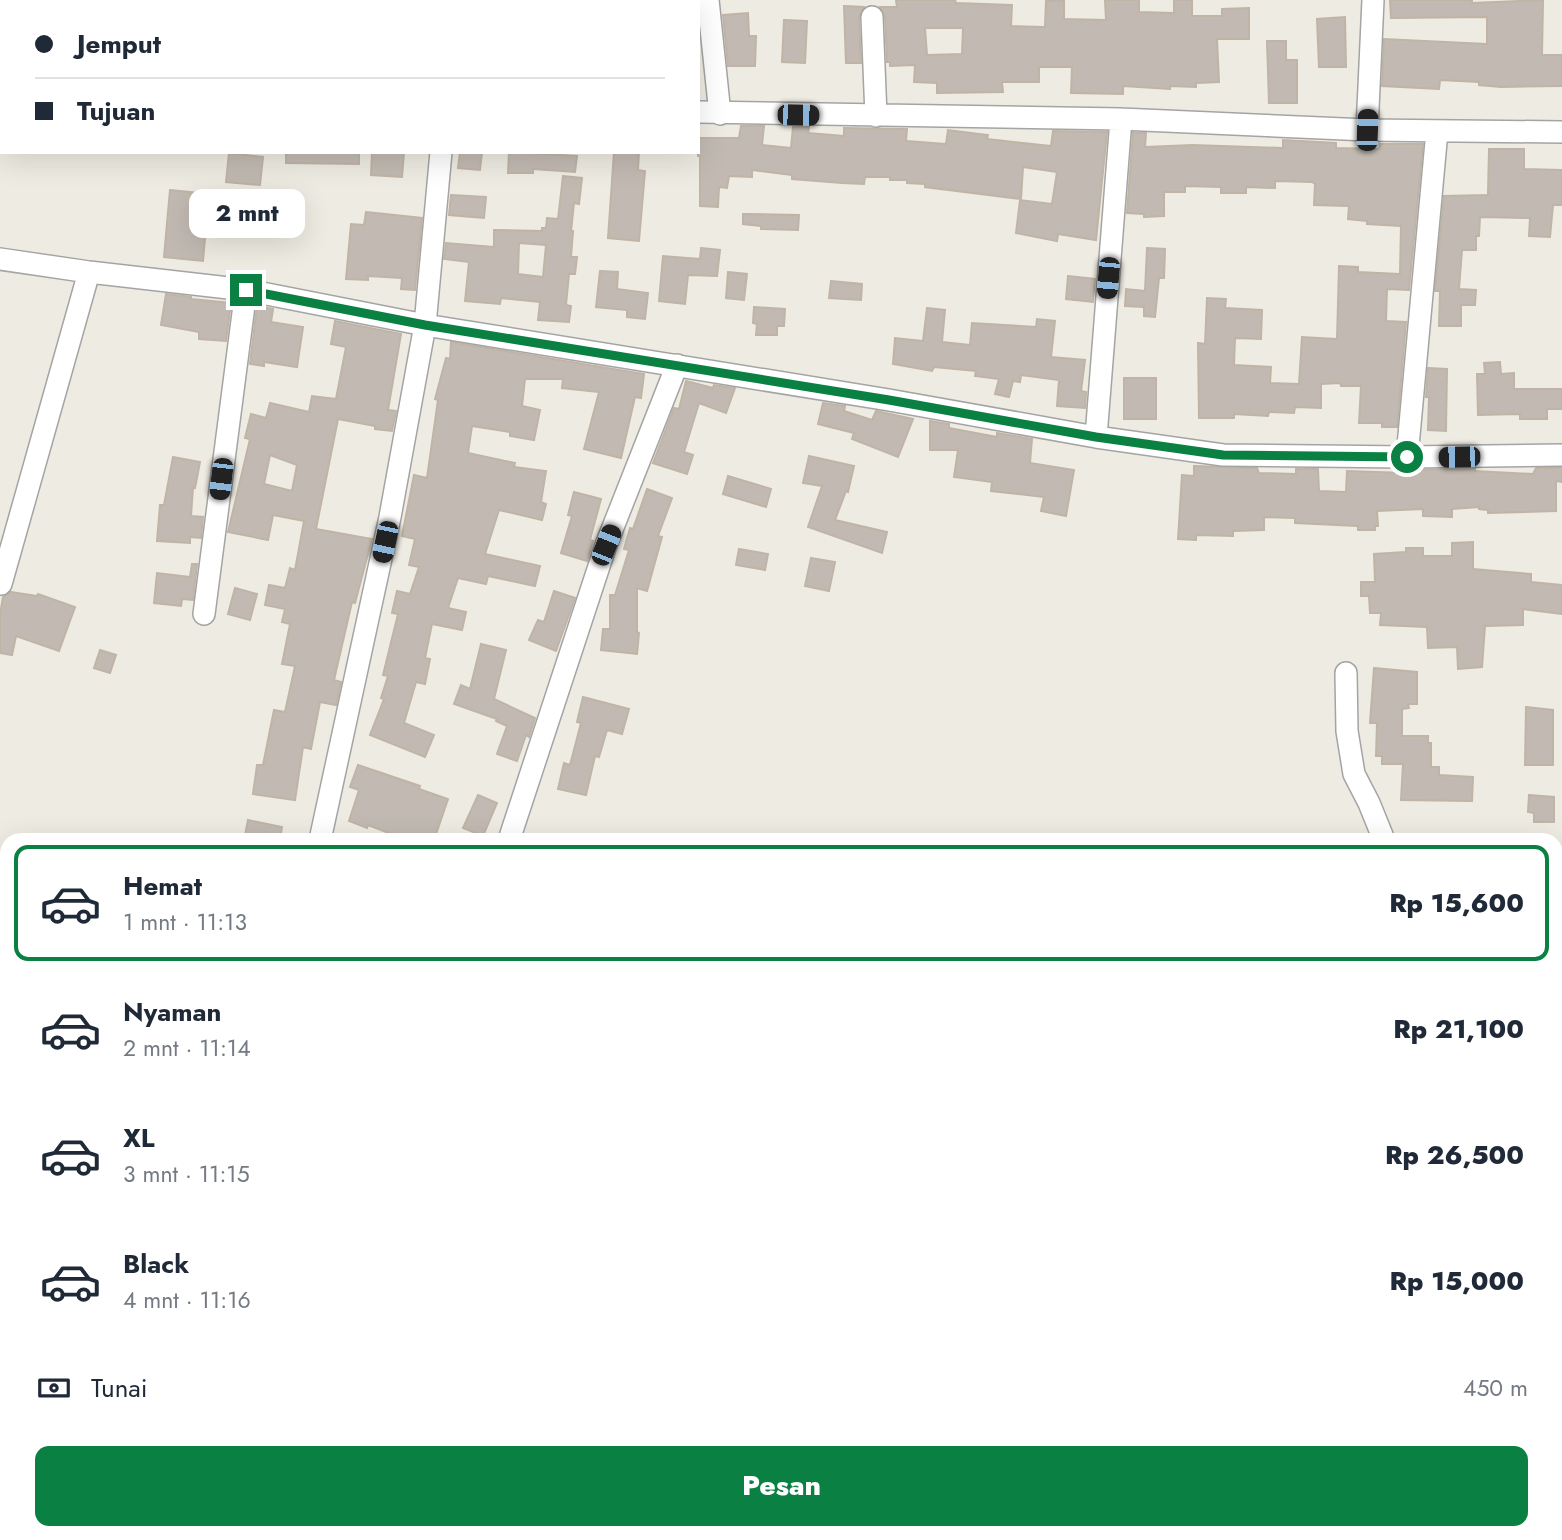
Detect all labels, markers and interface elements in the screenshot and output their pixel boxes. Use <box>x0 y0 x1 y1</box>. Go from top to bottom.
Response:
text: Jemput <box>77 25 161 63</box>
text: Tujuan <box>77 92 155 130</box>
car <box>777 104 820 126</box>
car <box>1356 109 1379 151</box>
callout: 2 mnt <box>188 188 304 238</box>
text: 2 mnt <box>215 196 279 230</box>
car <box>1096 256 1121 300</box>
route end <box>230 274 262 306</box>
route start <box>1391 441 1423 473</box>
car <box>1438 446 1481 468</box>
car <box>209 457 234 501</box>
car <box>371 519 400 565</box>
car <box>589 522 624 568</box>
text: Hemat <box>123 867 202 905</box>
icon: car <box>39 872 102 935</box>
text: Rp 15,600 <box>1389 884 1524 922</box>
text: 1 mnt · 11:13 <box>123 905 247 939</box>
text: Nyaman <box>123 993 222 1031</box>
icon: car <box>39 998 102 1061</box>
text: Rp 21,100 <box>1393 1010 1524 1048</box>
text: 2 mnt · 11:14 <box>123 1031 251 1065</box>
text: XL <box>123 1119 155 1157</box>
icon: car <box>39 1124 102 1187</box>
text: Rp 26,500 <box>1385 1136 1524 1174</box>
text: 3 mnt · 11:15 <box>123 1157 250 1191</box>
text: Black <box>123 1245 189 1283</box>
icon: car <box>39 1250 102 1313</box>
text: Rp 15,000 <box>1390 1262 1524 1300</box>
text: 4 mnt · 11:16 <box>123 1283 251 1317</box>
icon: cash <box>35 1369 73 1407</box>
text: Tunai <box>91 1369 148 1407</box>
text: 450 m <box>1463 1371 1528 1405</box>
button: Pesan <box>35 1446 1528 1526</box>

